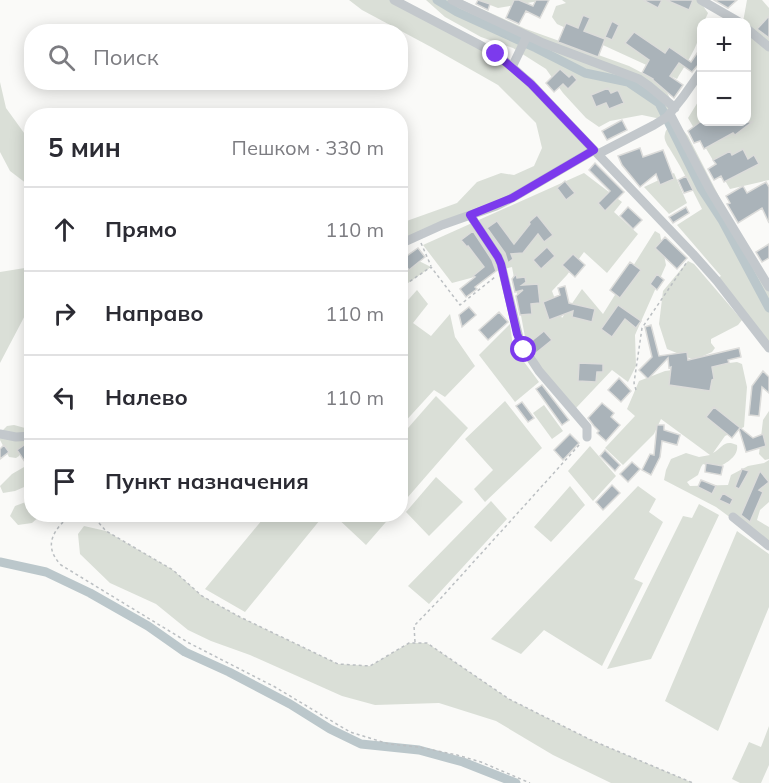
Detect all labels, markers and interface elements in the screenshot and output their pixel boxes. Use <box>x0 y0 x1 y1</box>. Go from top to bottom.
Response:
map controls <box>697 18 751 126</box>
button: + <box>697 18 751 72</box>
search box <box>24 24 408 90</box>
route end <box>482 40 508 66</box>
icon: search <box>45 41 78 74</box>
text: Поиск <box>93 43 159 71</box>
button: − <box>697 72 751 126</box>
text: 5 мин <box>48 131 121 164</box>
text: Пешком · 330 m <box>232 135 384 160</box>
icon: ahead <box>48 213 81 246</box>
text: Прямо <box>105 215 177 243</box>
text: 110 m <box>325 217 384 242</box>
icon: right <box>48 297 81 330</box>
text: Направо <box>105 299 203 327</box>
text: 110 m <box>325 301 384 326</box>
route start <box>510 336 536 362</box>
icon: left <box>48 381 81 414</box>
text: Налево <box>105 383 188 411</box>
text: 110 m <box>325 385 384 410</box>
icon: arrive <box>48 465 81 498</box>
text: Пункт назначения <box>105 467 309 495</box>

